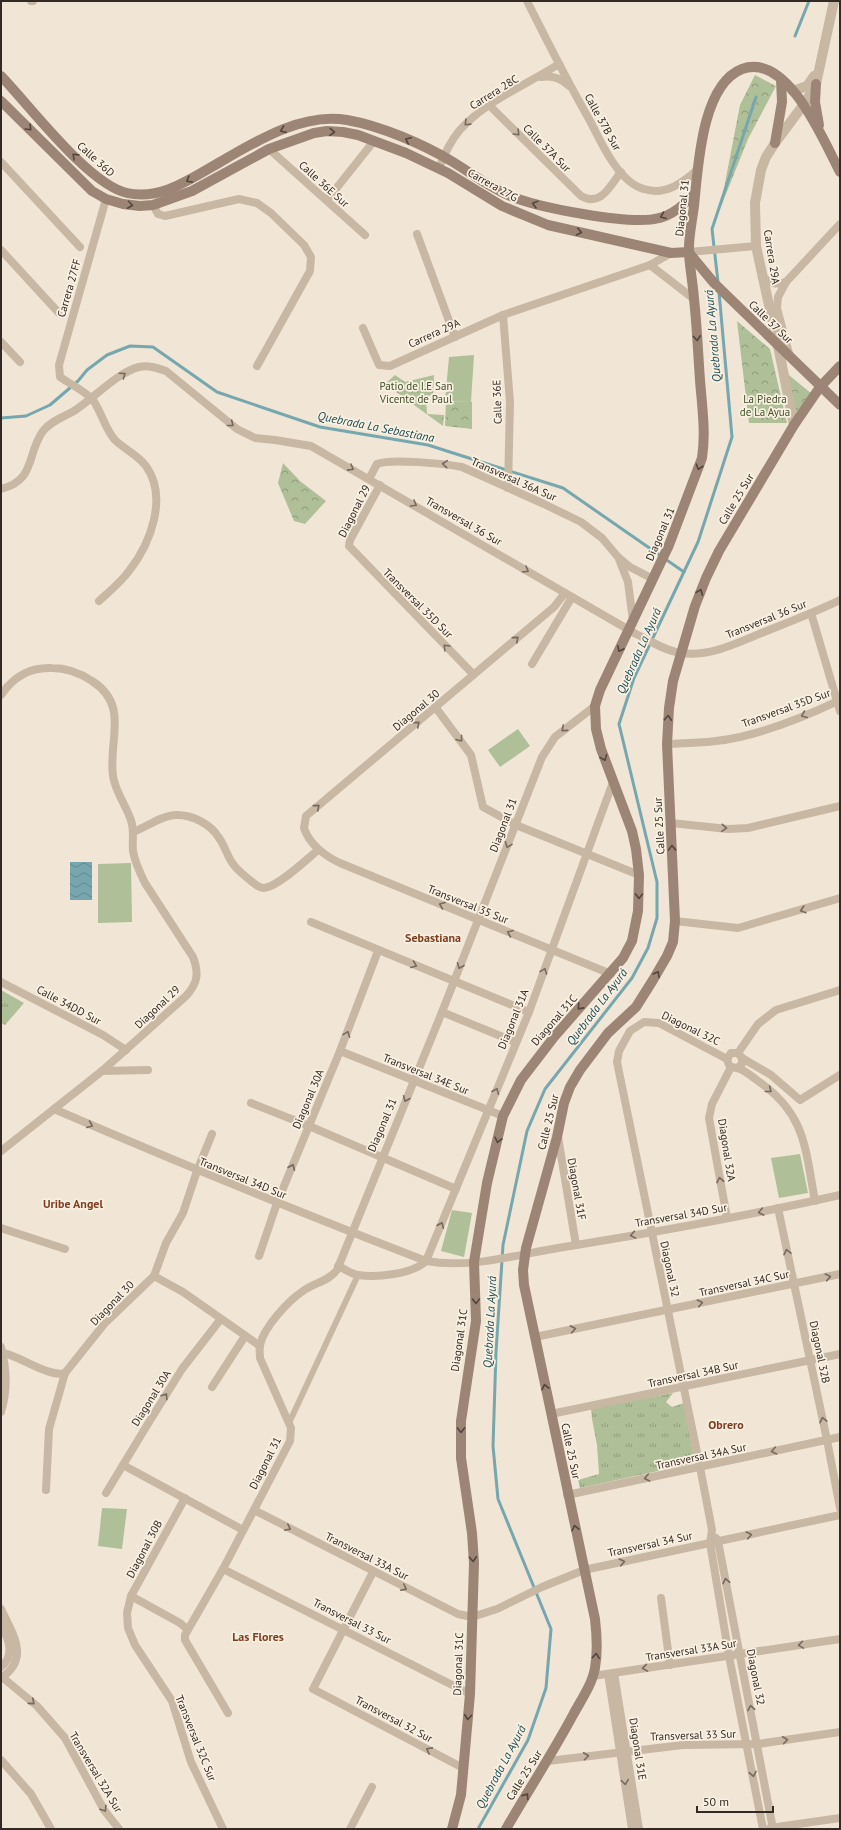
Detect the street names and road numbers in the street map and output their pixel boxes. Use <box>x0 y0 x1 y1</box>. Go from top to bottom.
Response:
street label: Carrera 28C <box>467 71 521 113</box>
street label: Calle 37B Sur <box>582 91 625 153</box>
street label: Calle 37A Sur <box>520 121 574 175</box>
street label: Calle 36D <box>74 139 118 179</box>
street label: Calle 36E Sur <box>296 158 352 210</box>
street label: Carrera 27G <box>465 165 521 205</box>
street label: Diagonal 31 <box>672 179 692 237</box>
street label: Carrera 29A <box>761 229 783 286</box>
street label: Carrera 27FF <box>54 257 84 319</box>
street label: Calle 37 Sur <box>746 297 796 347</box>
street label: Carrera 29A <box>406 315 463 351</box>
street label: Calle 36E <box>489 379 505 424</box>
street label: Transversal 36A Sur <box>469 454 559 504</box>
street label: Calle 25 Sur <box>715 471 757 527</box>
street label: Diagonal 29 <box>335 482 373 540</box>
street label: Transversal 36 Sur <box>423 493 505 549</box>
street label: Diagonal 31 <box>642 505 678 563</box>
street label: Transversal 35D Sur <box>380 565 456 641</box>
street label: Transversal 36 Sur <box>724 596 809 642</box>
street label: Transversal 35D Sur <box>740 685 832 731</box>
street label: Diagonal 30 <box>390 686 442 734</box>
street label: Diagonal 31 <box>486 796 520 854</box>
street label: Calle 25 Sur <box>651 797 667 855</box>
street label: Transversal 35 Sur <box>426 881 511 927</box>
street label: Calle 34DD Sur <box>34 982 104 1028</box>
street label: Diagonal 29 <box>131 982 183 1032</box>
street label: Diagonal 31A <box>495 986 532 1051</box>
street label: Diagonal 31C <box>528 992 580 1048</box>
street label: Diagonal 32C <box>659 1008 723 1048</box>
street label: Transversal 34E Sur <box>381 1050 471 1098</box>
street label: Diagonal 30A <box>289 1067 327 1131</box>
street label: Calle 25 Sur <box>534 1092 562 1151</box>
street label: Diagonal 31 <box>364 1096 400 1154</box>
street label: Diagonal 32A <box>715 1118 739 1183</box>
street label: Transversal 34D Sur <box>197 1154 289 1202</box>
street label: Diagonal 31F <box>565 1157 589 1221</box>
street label: Transversal 34D Sur <box>634 1200 728 1230</box>
street label: Diagonal 32 <box>657 1240 683 1298</box>
street label: Transversal 34C Sur <box>698 1267 791 1299</box>
street label: Diagonal 30 <box>87 1278 137 1328</box>
street label: Diagonal 31C <box>448 1308 470 1372</box>
street label: Diagonal 32B <box>807 1320 833 1384</box>
street label: Transversal 34B Sur <box>646 1357 740 1390</box>
street label: Diagonal 30A <box>128 1367 174 1429</box>
street label: Calle 25 Sur <box>558 1422 584 1481</box>
street label: Diagonal 31 <box>246 1434 284 1492</box>
street label: Transversal 34A Sur <box>655 1440 748 1472</box>
street label: Diagonal 30B <box>123 1518 165 1580</box>
street label: Transversal 34 Sur <box>606 1528 694 1560</box>
street label: Transversal 33A Sur <box>323 1529 411 1583</box>
street label: Transversal 33 Sur <box>311 1595 394 1647</box>
street label: Diagonal 31C <box>450 1632 466 1696</box>
street label: Transversal 33A Sur <box>644 1636 738 1664</box>
street label: Diagonal 32 <box>744 1648 768 1706</box>
street label: Transversal 32C Sur <box>172 1693 220 1783</box>
street label: Transversal 32 Sur <box>353 1693 435 1745</box>
street label: Diagonal 31E <box>626 1717 650 1781</box>
street label: Transversal 33 Sur <box>650 1726 736 1743</box>
street label: Transversal 32A Sur <box>66 1729 126 1815</box>
street label: Calle 25 Sur <box>503 1747 545 1803</box>

